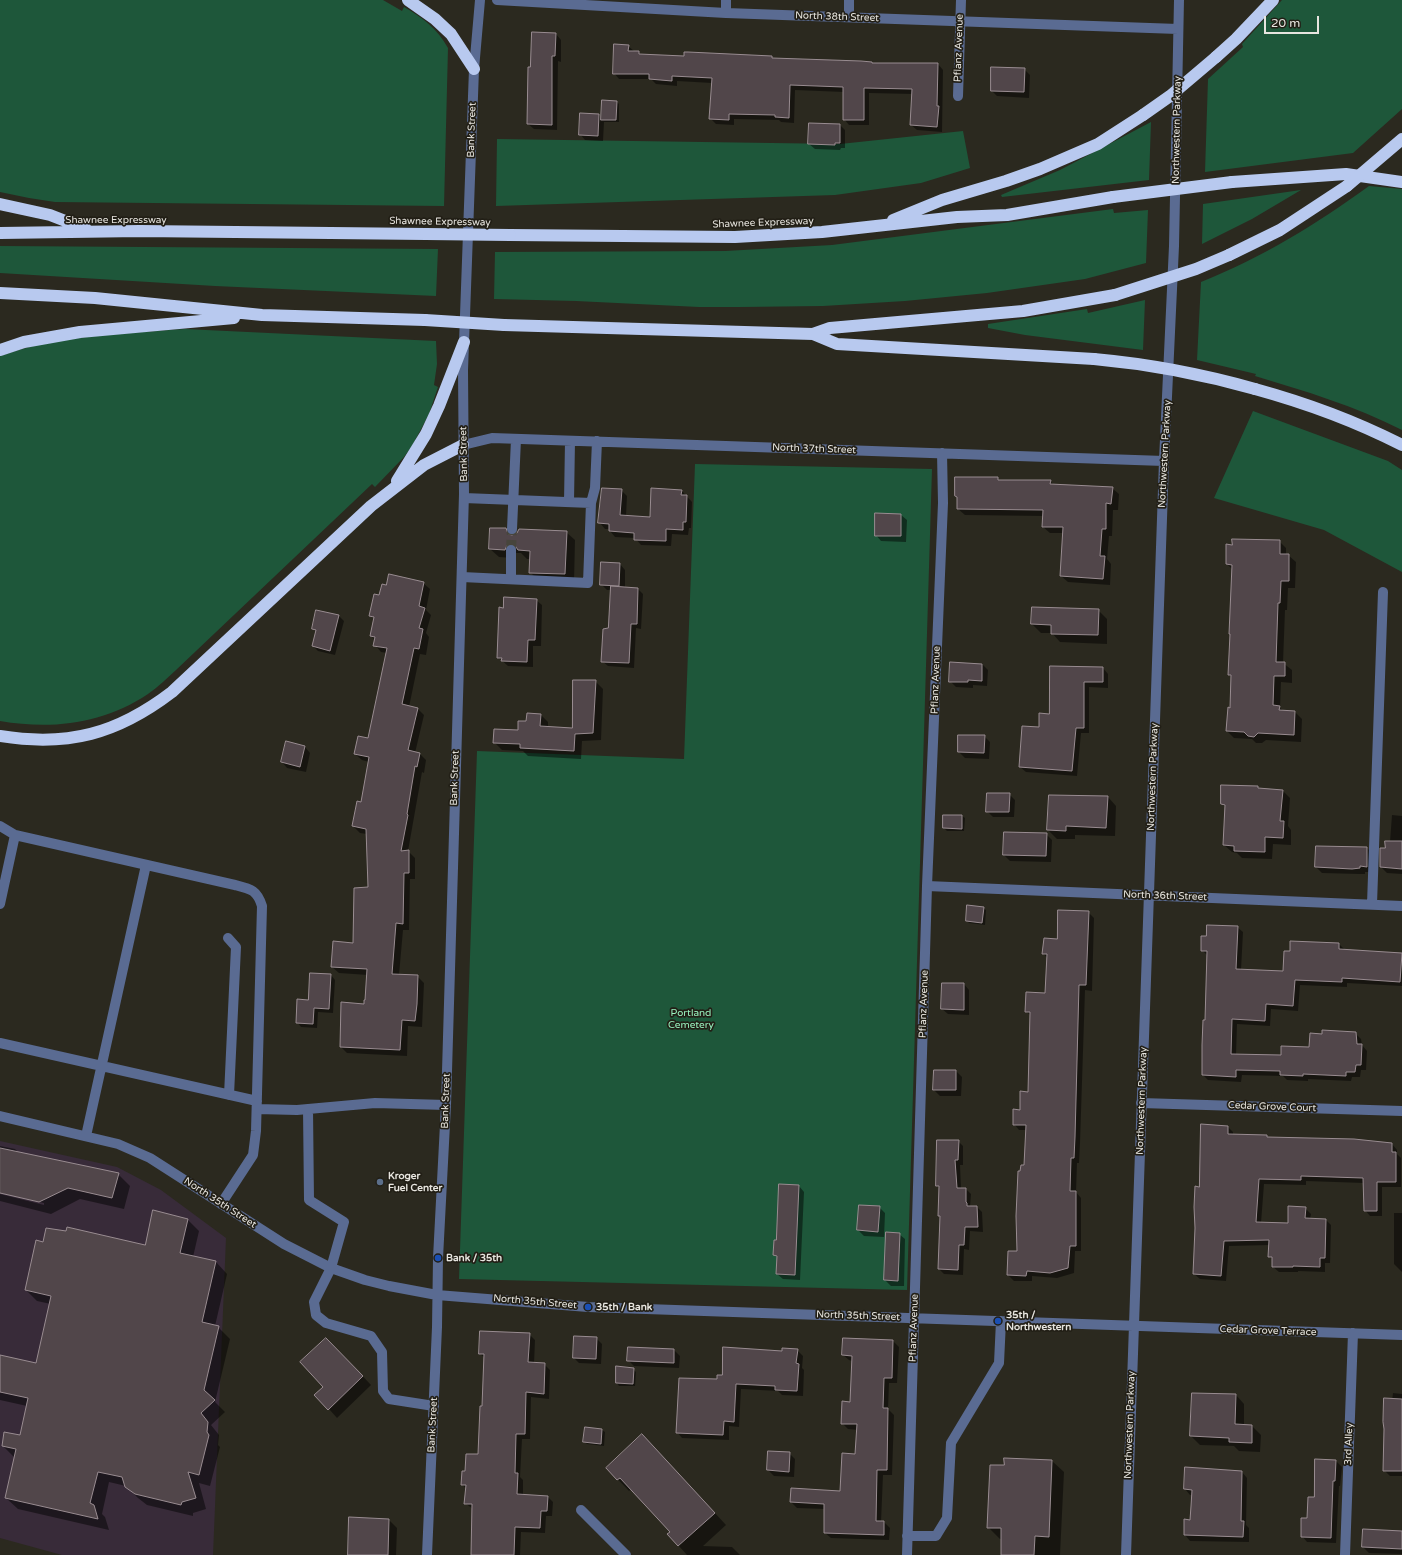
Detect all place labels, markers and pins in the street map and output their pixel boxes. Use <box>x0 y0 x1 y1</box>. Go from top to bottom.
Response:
place label: Kroger Fuel Center <box>388 1170 442 1194</box>
marker: Kroger Fuel Center <box>375 1177 385 1187</box>
place label: Bank / 35th <box>446 1252 502 1264</box>
marker: Bank / 35th <box>433 1253 443 1263</box>
place label: 35th / Bank <box>596 1301 652 1313</box>
marker: 35th / Bank <box>583 1302 593 1312</box>
place label: 35th / Northwestern <box>1006 1309 1071 1332</box>
marker: 35th / Northwestern <box>993 1316 1003 1326</box>

